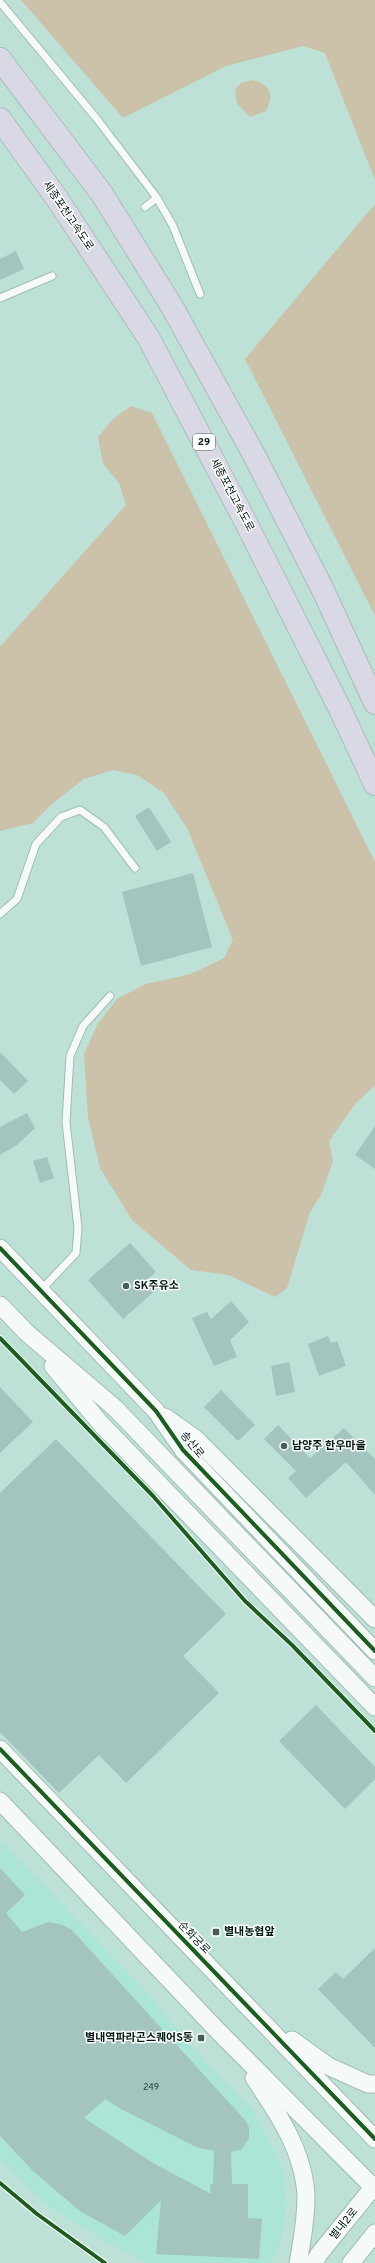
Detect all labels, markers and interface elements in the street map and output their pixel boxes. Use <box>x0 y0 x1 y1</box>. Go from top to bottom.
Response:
street label: 세종포천고속도로 <box>40 179 96 253</box>
road number: 29 <box>193 434 215 450</box>
street label: 세종포천고속도로 <box>207 456 257 534</box>
place label: SK주유소 <box>134 1279 179 1293</box>
marker: SK주유소 <box>121 1281 131 1291</box>
street label: 송산로 <box>177 1429 207 1461</box>
place label: 남양주 한우마을 <box>292 1439 366 1453</box>
marker: 남양주 한우마을 <box>279 1441 289 1451</box>
street label: 순화궁로 <box>175 1919 213 1957</box>
place label: 별내농협앞 <box>224 1925 275 1939</box>
marker: 별내농협앞 <box>211 1927 221 1937</box>
place label: 별내역파라곤스퀘어S동 <box>85 2031 193 2045</box>
marker: 별내역파라곤스퀘어S동 <box>196 2033 206 2043</box>
house number: 249 <box>143 2082 159 2093</box>
street label: 별내2로 <box>327 2205 361 2243</box>

